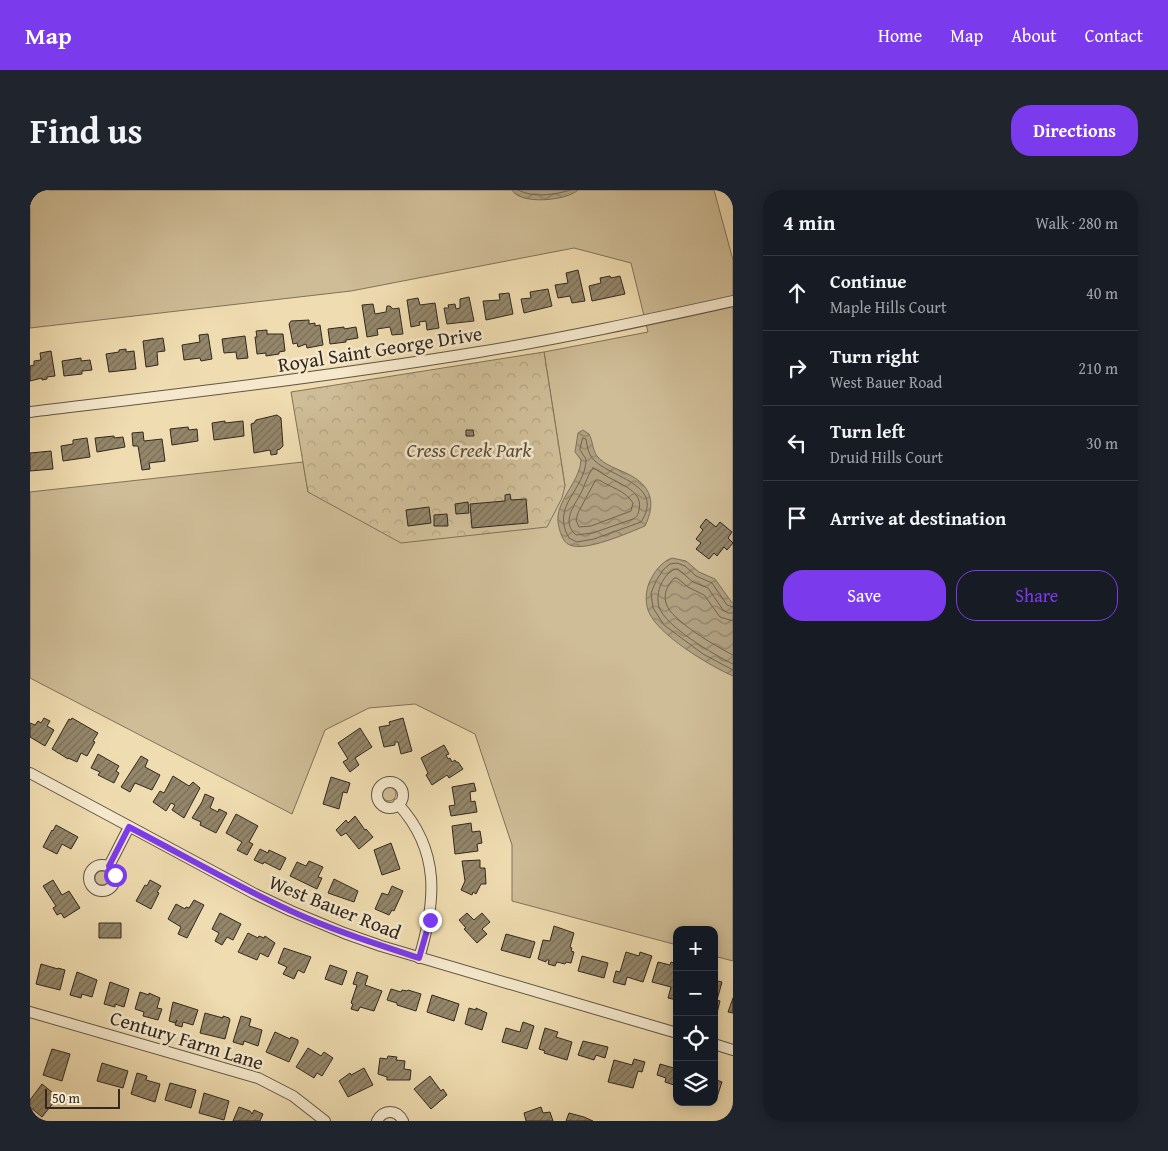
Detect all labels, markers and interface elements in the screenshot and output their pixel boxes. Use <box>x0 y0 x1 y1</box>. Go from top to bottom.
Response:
text: Map <box>25 18 72 53</box>
text: Home <box>878 22 922 49</box>
text: Map <box>950 22 983 49</box>
text: About <box>1011 22 1057 49</box>
text: Contact <box>1085 22 1143 49</box>
text: Find us <box>30 105 143 156</box>
button: Directions <box>1011 105 1138 156</box>
text: 4 min <box>783 207 835 238</box>
text: Walk · 280 m <box>1035 211 1118 235</box>
text: Continue <box>830 267 907 295</box>
icon: ahead <box>783 279 811 307</box>
text: 40 m <box>1086 281 1118 305</box>
text: Maple Hills Court <box>830 295 947 319</box>
street label: Royal Saint George Drive <box>276 318 484 379</box>
text: Turn right <box>830 342 919 370</box>
icon: right <box>783 354 811 382</box>
text: 210 m <box>1078 356 1118 380</box>
text: West Bauer Road <box>830 370 942 394</box>
text: Turn left <box>830 417 905 445</box>
icon: left <box>783 429 811 457</box>
text: 30 m <box>1086 431 1118 455</box>
park label: Cress Creek Park <box>407 435 532 464</box>
text: Druid Hills Court <box>830 445 943 469</box>
icon: arrive <box>783 504 811 532</box>
text: Arrive at destination <box>830 504 1006 532</box>
button: Save <box>783 570 946 621</box>
button: Share <box>956 570 1118 621</box>
route start <box>104 864 127 887</box>
street label: West Bauer Road <box>265 867 406 946</box>
route end <box>419 909 442 932</box>
map controls <box>673 926 718 1106</box>
button: + <box>673 926 718 971</box>
button: − <box>673 971 718 1016</box>
street label: Century Farm Lane <box>107 1002 268 1077</box>
button: locate <box>673 1016 718 1061</box>
button: layers <box>673 1061 718 1106</box>
scale bar <box>45 1086 120 1109</box>
text: 50 m <box>52 1088 80 1108</box>

